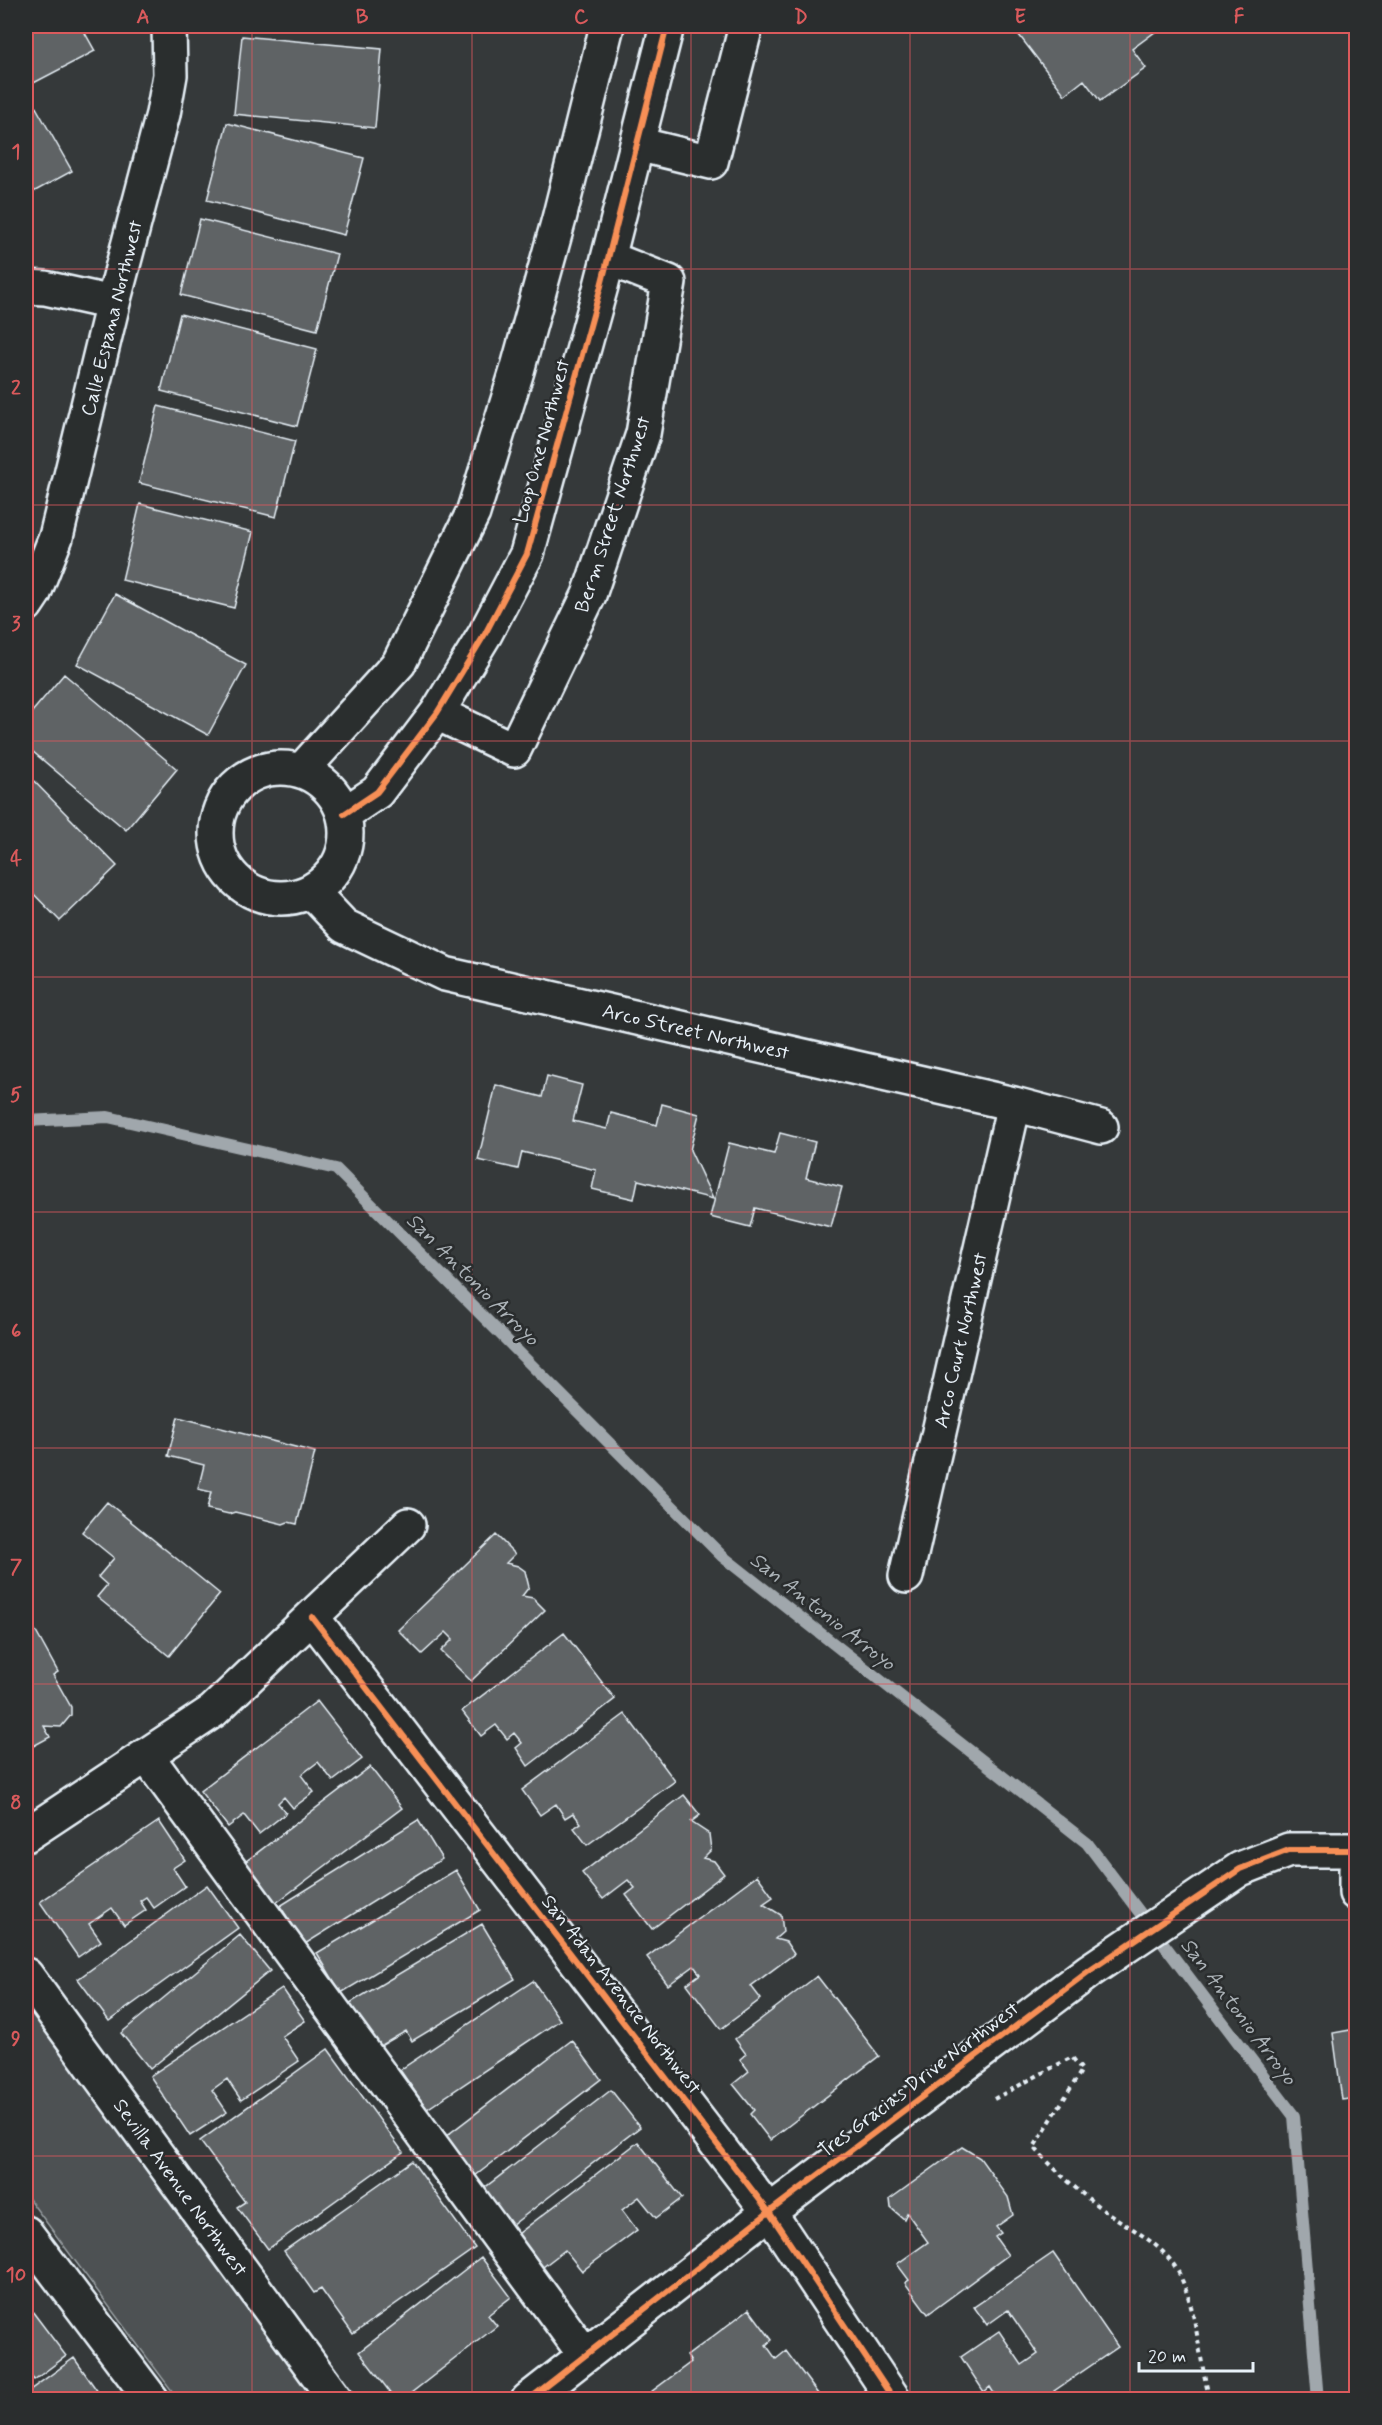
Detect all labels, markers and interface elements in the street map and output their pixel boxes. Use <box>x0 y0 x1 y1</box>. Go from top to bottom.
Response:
text: A <box>136 4 150 31</box>
text: B <box>356 4 369 31</box>
text: C <box>574 4 589 31</box>
text: D <box>794 4 808 31</box>
text: E <box>1014 4 1026 31</box>
text: F <box>1234 4 1245 31</box>
text: 1 <box>12 139 20 166</box>
street label: Calle Espana Northwest <box>75 217 150 419</box>
street label: Loop One Northwest <box>507 356 577 527</box>
text: 2 <box>11 375 21 402</box>
street label: Berm Street Northwest <box>569 413 658 616</box>
text: 3 <box>11 611 21 638</box>
text: 4 <box>10 846 22 873</box>
street label: Arco Street Northwest <box>600 998 792 1067</box>
text: 5 <box>10 1082 22 1109</box>
water label: San Antonio Arroyo <box>400 1207 546 1353</box>
street label: Arco Court Northwest <box>928 1250 995 1431</box>
text: 6 <box>11 1318 21 1345</box>
water label: San Antonio Arroyo <box>744 1546 902 1678</box>
text: 7 <box>10 1554 22 1581</box>
text: 8 <box>10 1790 22 1817</box>
street label: San Adan Avenue Northwest <box>534 1890 707 2100</box>
water label: San Antonio Arroyo <box>1174 1932 1303 2092</box>
street label: Tres Gracias Drive Northwest <box>813 1996 1025 2165</box>
text: 9 <box>11 2026 21 2053</box>
street label: Sevilla Avenue Northwest <box>106 2094 253 2282</box>
text: 10 <box>6 2262 26 2289</box>
scale bar <box>1139 2335 1253 2373</box>
text: 20 m <box>1148 2345 1186 2369</box>

